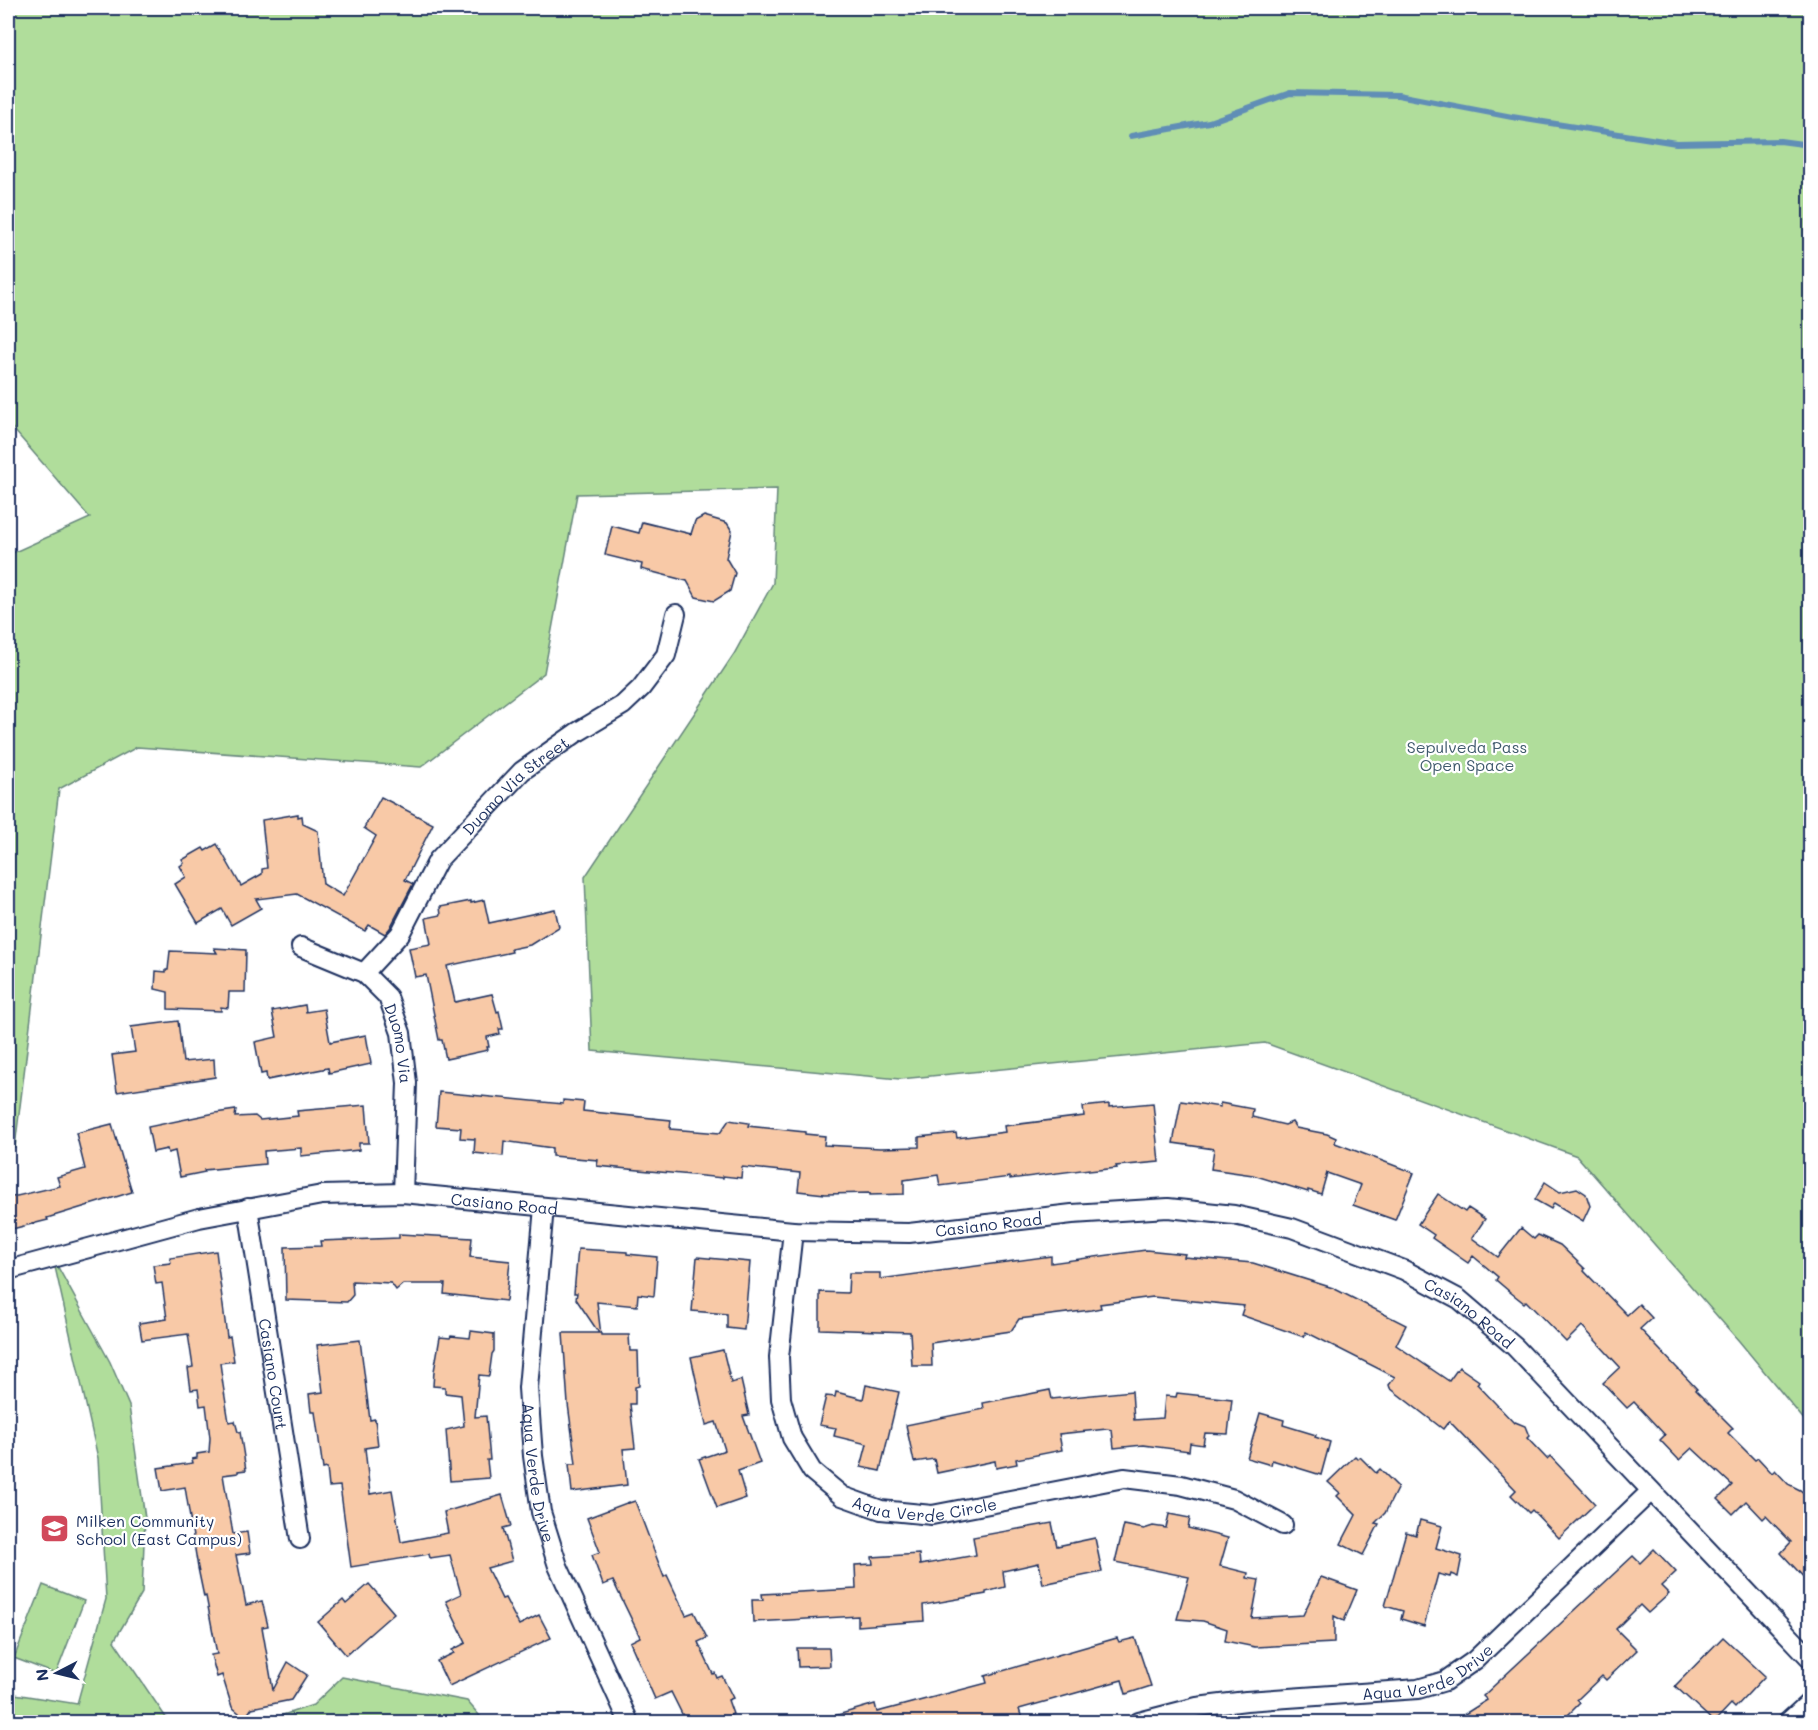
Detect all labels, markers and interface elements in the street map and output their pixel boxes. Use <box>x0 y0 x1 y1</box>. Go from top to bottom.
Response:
street label: Duomo Via Street <box>457 731 572 839</box>
park label: Sepulveda Pass Open Space <box>1407 736 1527 775</box>
street label: Duomo Via <box>380 1000 417 1084</box>
street label: Casiano Road <box>450 1187 559 1219</box>
street label: Casiano Road <box>934 1207 1043 1240</box>
street label: Casiano Road <box>1421 1272 1519 1352</box>
street label: Casiano Court <box>255 1317 293 1431</box>
street label: Aqua Verde Drive <box>519 1402 560 1545</box>
street label: Aqua Verde Circle <box>850 1490 998 1526</box>
place label: Milken Community School (East Campus) <box>76 1510 242 1549</box>
school or university icon: Milken Community School (East Campus) <box>39 1513 71 1545</box>
street label: Aqua Verde Drive <box>1361 1639 1497 1703</box>
north arrow <box>27 1643 87 1703</box>
text: N <box>30 1668 53 1682</box>

